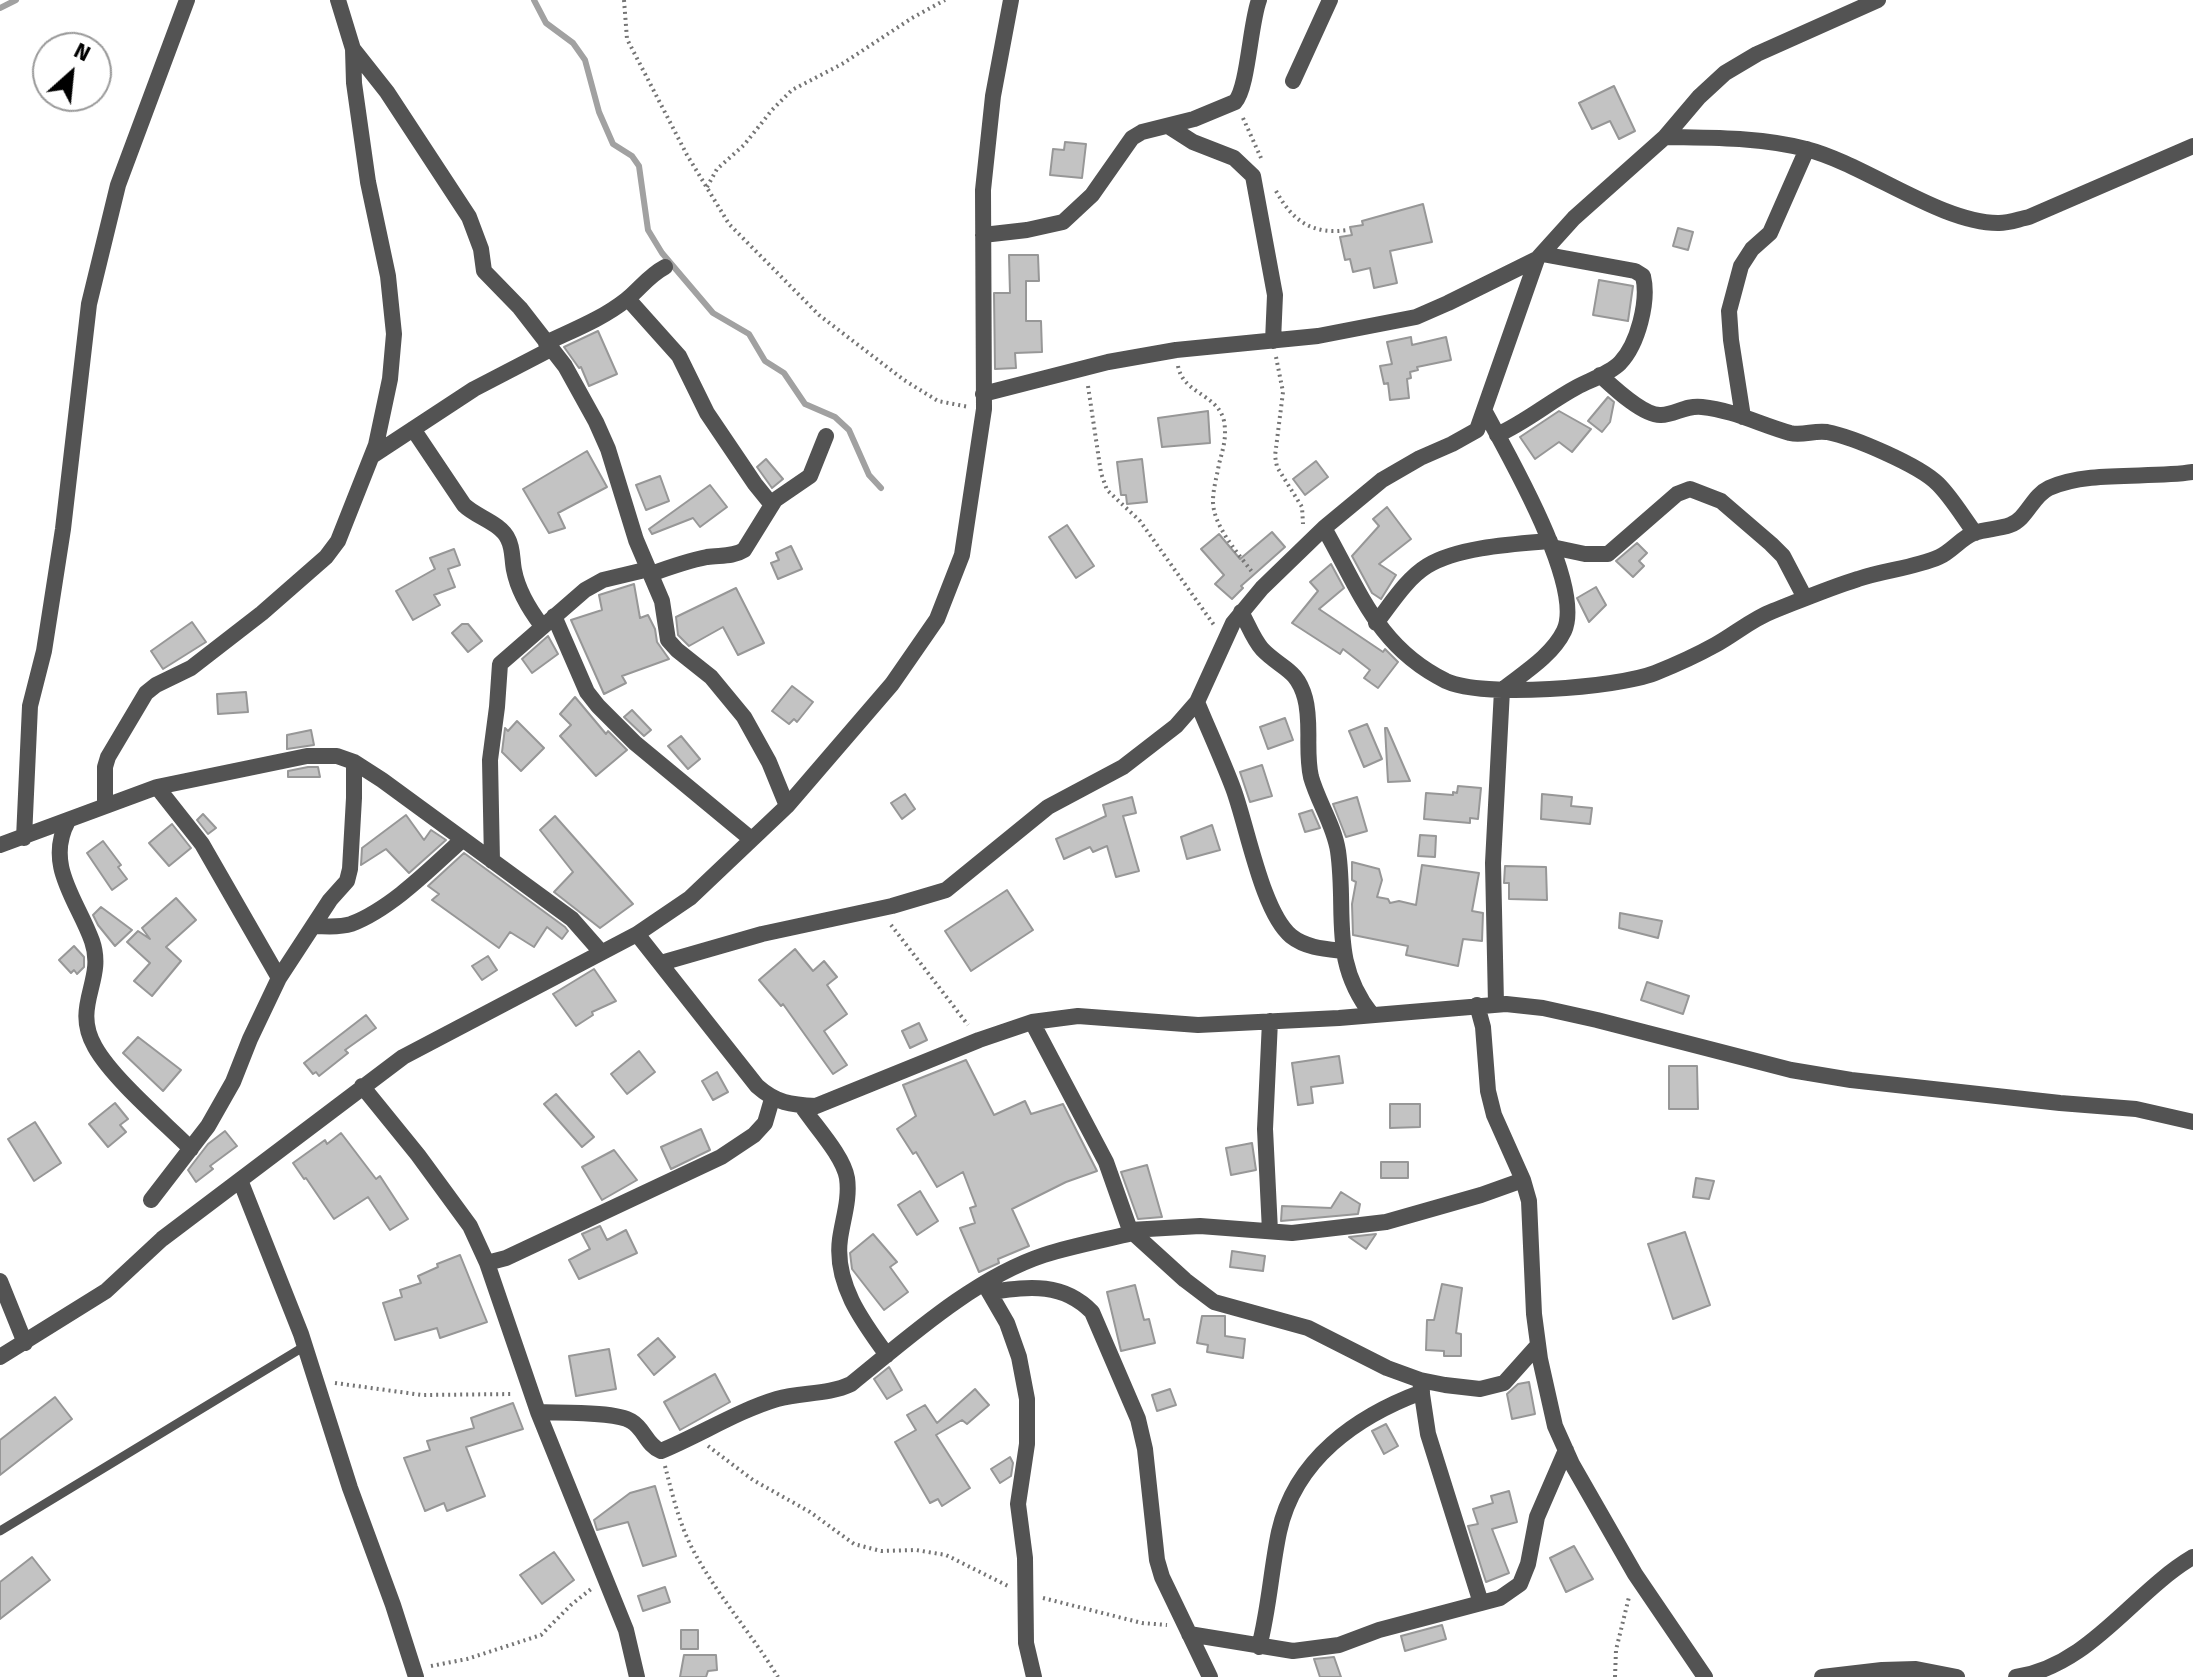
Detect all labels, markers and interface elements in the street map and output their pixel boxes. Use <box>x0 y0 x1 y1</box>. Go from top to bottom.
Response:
north arrow <box>32 32 112 112</box>
text: N <box>70 37 95 67</box>

